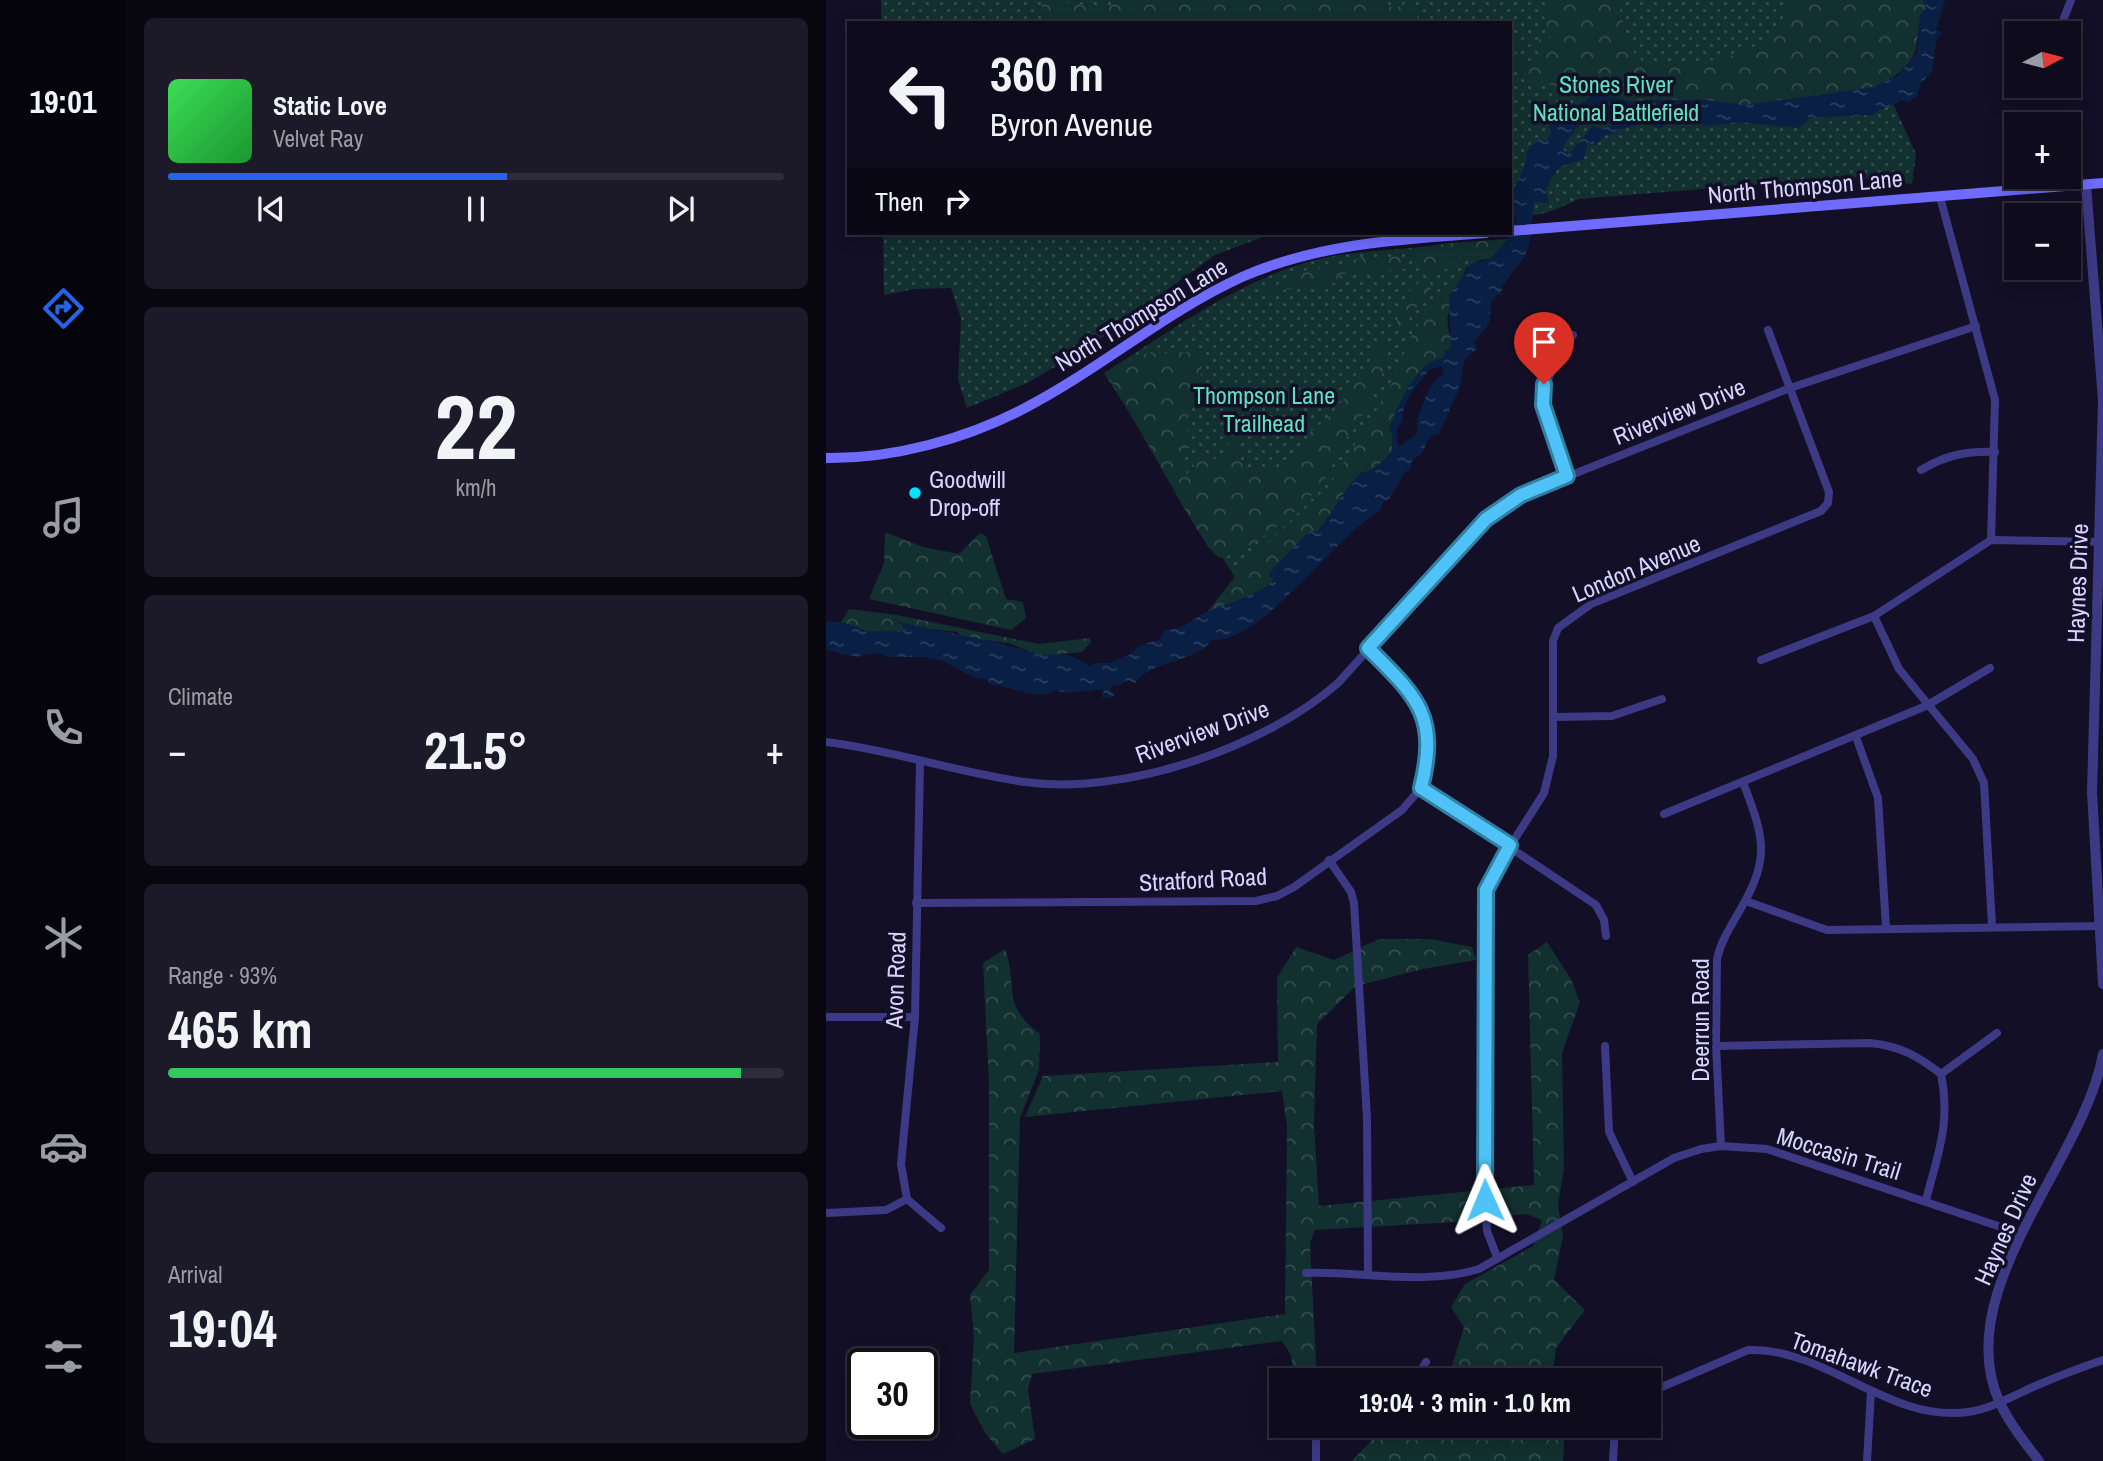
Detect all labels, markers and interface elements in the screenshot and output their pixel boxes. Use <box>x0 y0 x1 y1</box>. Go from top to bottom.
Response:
north arrow <box>2004 21 2081 98</box>
map controls <box>2004 21 2081 280</box>
text: 360 m <box>990 40 1104 106</box>
icon: left <box>875 49 966 140</box>
park label: Stones River National Battlefield <box>1533 68 1699 128</box>
text: 19:01 <box>29 80 97 123</box>
text: Static Love <box>273 88 387 123</box>
text: Byron Avenue <box>990 103 1153 146</box>
button: + <box>2004 112 2081 189</box>
text: Velvet Ray <box>273 123 363 154</box>
street label: North Thompson Lane <box>1706 162 1904 210</box>
icon: right <box>938 182 976 220</box>
text: Then <box>875 184 924 219</box>
icon: previous <box>252 190 290 228</box>
icon: pause <box>457 190 495 228</box>
icon: next <box>662 190 700 228</box>
button: − <box>2004 203 2081 280</box>
street label: North Thompson Lane <box>1049 250 1233 378</box>
icon: directions <box>39 284 88 333</box>
pin <box>1514 312 1574 384</box>
icon: arrive <box>1525 323 1563 361</box>
text: 22 <box>435 365 518 487</box>
street label: Riverview Drive <box>1608 370 1750 452</box>
park label: Thompson Lane Trailhead <box>1193 379 1335 439</box>
place label: Goodwill Drop-off <box>929 463 1006 523</box>
text: km/h <box>456 472 496 503</box>
marker: Goodwill Drop-off <box>907 485 923 501</box>
icon: music <box>39 493 88 542</box>
street label: Haynes Drive <box>2059 523 2095 643</box>
street label: London Avenue <box>1567 527 1705 609</box>
text: Climate <box>168 681 233 712</box>
street label: Riverview Drive <box>1131 692 1273 770</box>
icon: phone <box>39 703 88 752</box>
text: 21.5° <box>424 715 528 785</box>
text: − <box>168 725 186 776</box>
text: + <box>766 725 784 776</box>
street label: Stratford Road <box>1138 860 1268 898</box>
icon: climate <box>39 913 88 962</box>
street label: Avon Road <box>877 931 913 1030</box>
street label: Deerrun Road <box>1684 958 1716 1082</box>
text: Range · 93% <box>168 960 277 991</box>
text: 465 km <box>168 994 313 1064</box>
street label: Moccasin Trail <box>1773 1119 1905 1187</box>
icon: car <box>39 1122 88 1171</box>
position arrow <box>1448 1163 1522 1237</box>
street label: Haynes Drive <box>1966 1168 2044 1290</box>
text: Arrival <box>168 1259 223 1290</box>
text: 19:04 <box>168 1293 277 1363</box>
street label: Tomahawk Trace <box>1787 1324 1937 1404</box>
icon: filters <box>39 1332 88 1381</box>
speed limit sign: 30 <box>847 1348 938 1439</box>
text: 19:04 · 3 min · 1.0 km <box>1359 1385 1571 1420</box>

